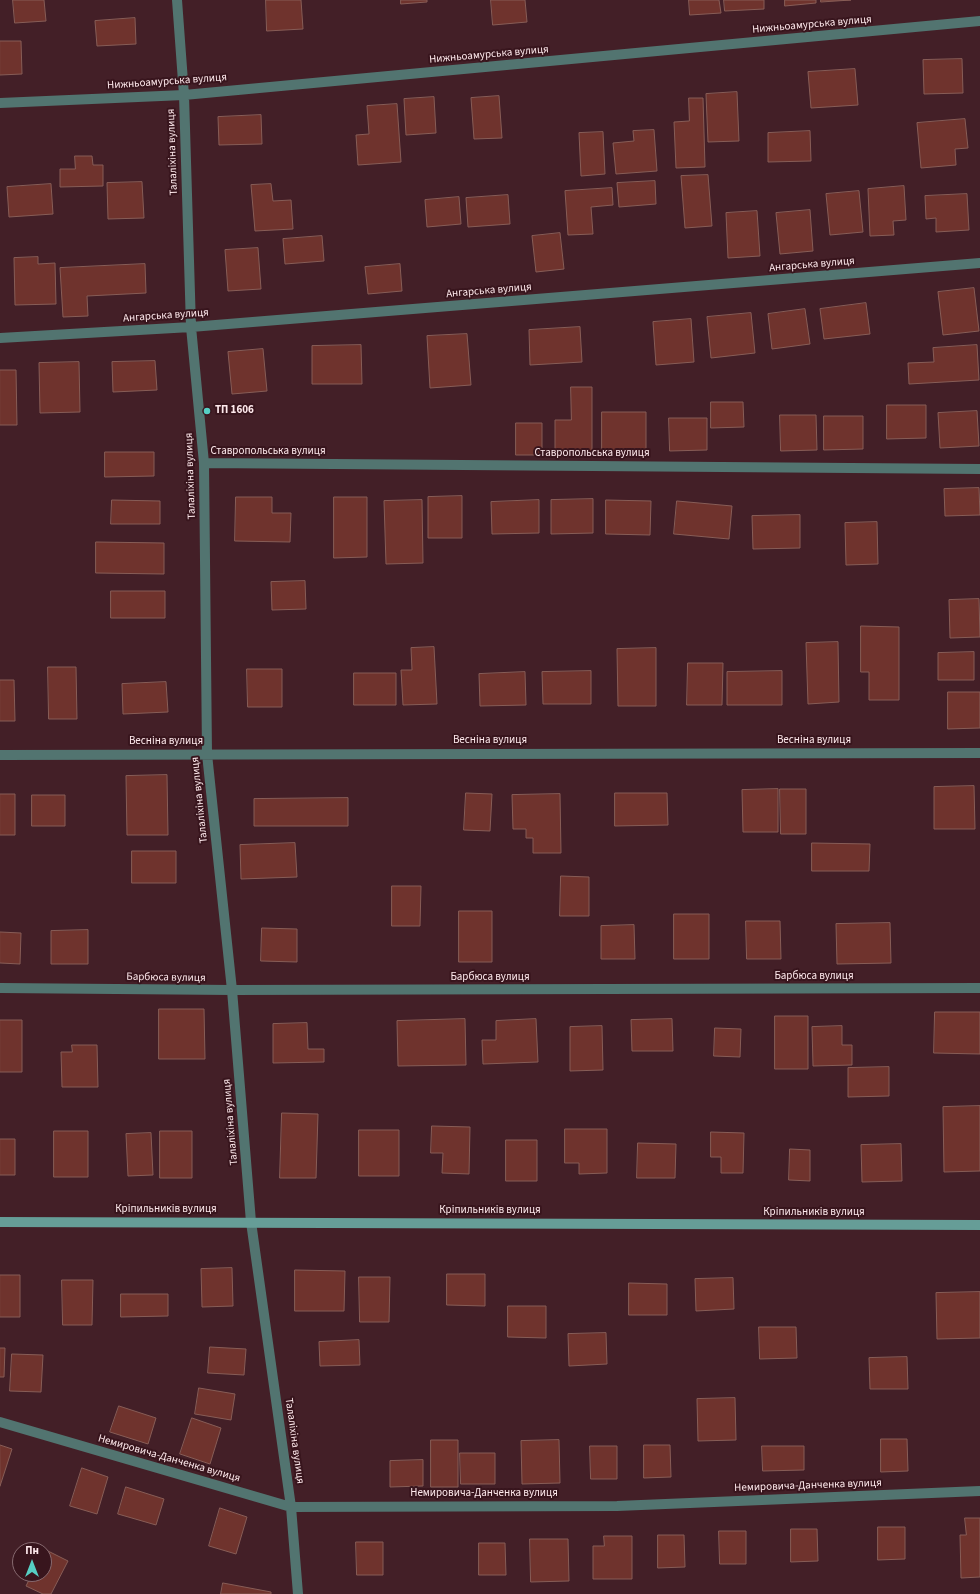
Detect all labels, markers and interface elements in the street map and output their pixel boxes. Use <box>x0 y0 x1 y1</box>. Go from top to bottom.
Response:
street label: Нижньоамурська вулиця <box>752 13 872 37</box>
street label: Нижньоамурська вулиця <box>429 43 549 67</box>
street label: Нижньоамурська вулиця <box>107 71 227 93</box>
street label: Талаліхіна вулиця <box>165 109 181 195</box>
street label: Ангарська вулиця <box>769 255 855 275</box>
street label: Ангарська вулиця <box>446 281 532 301</box>
street label: Ангарська вулиця <box>123 306 209 326</box>
place label: ТП 1606 <box>215 404 254 418</box>
marker: ТП 1606 <box>202 406 212 416</box>
street label: Талаліхіна вулиця <box>183 433 199 519</box>
street label: Ставропольська вулиця <box>210 445 326 459</box>
street label: Ставропольська вулиця <box>534 447 650 461</box>
street label: Весніна вулиця <box>453 734 527 748</box>
street label: Весніна вулиця <box>777 734 851 748</box>
street label: Весніна вулиця <box>129 735 203 749</box>
street label: Талаліхіна вулиця <box>189 756 211 844</box>
street label: Барбюса вулиця <box>774 970 854 984</box>
street label: Барбюса вулиця <box>126 971 206 985</box>
street label: Барбюса вулиця <box>450 971 530 985</box>
street label: Талаліхіна вулиця <box>221 1078 241 1166</box>
street label: Кріпильників вулиця <box>115 1203 217 1217</box>
street label: Кріпильників вулиця <box>439 1204 541 1218</box>
street label: Кріпильників вулиця <box>763 1206 865 1220</box>
street label: Талаліхіна вулиця <box>281 1397 307 1485</box>
street label: Немировича-Данченка вулиця <box>96 1432 242 1486</box>
street label: Немировича-Данченка вулиця <box>734 1477 882 1495</box>
street label: Немировича-Данченка вулиця <box>410 1487 558 1501</box>
north arrow <box>12 1542 52 1582</box>
text: Пн <box>25 1543 39 1558</box>

